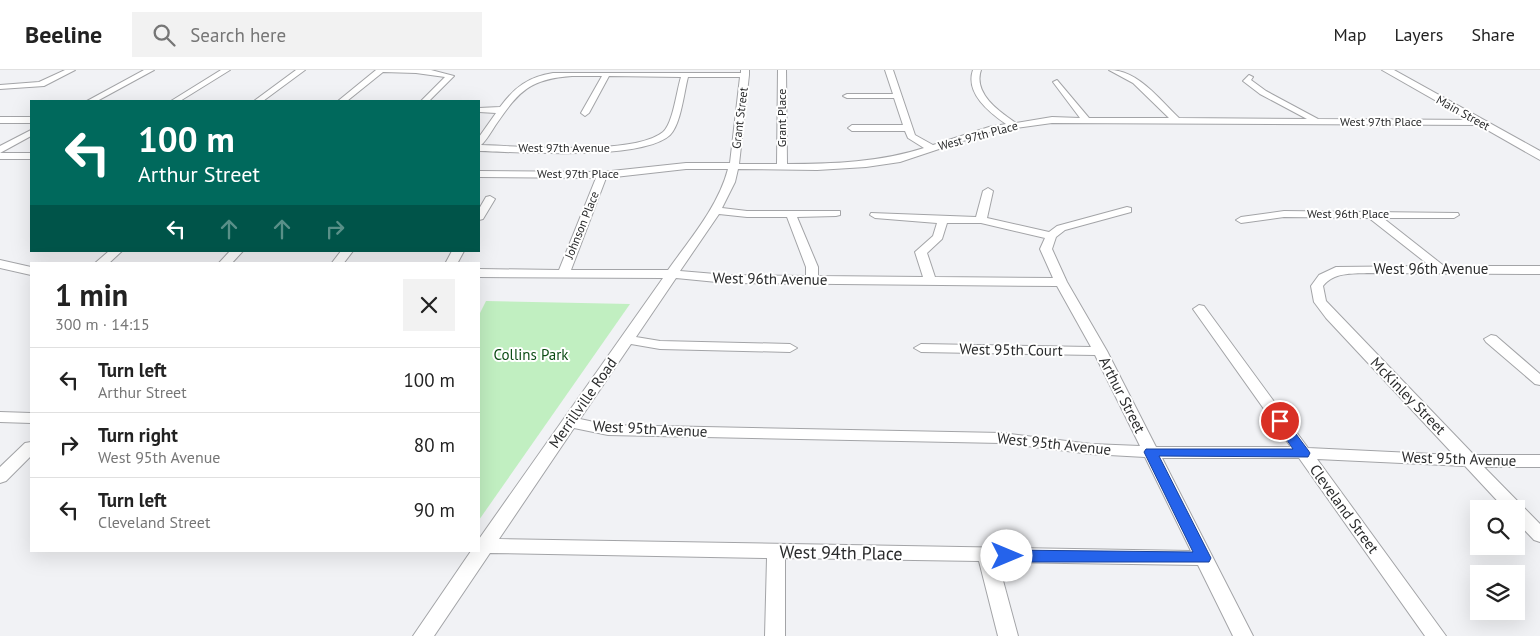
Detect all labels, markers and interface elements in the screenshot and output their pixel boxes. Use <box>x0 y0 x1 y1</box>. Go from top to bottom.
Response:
search box <box>132 12 482 57</box>
text: Beeline <box>25 19 102 50</box>
icon: search <box>150 21 178 49</box>
text: Search here <box>190 23 286 47</box>
text: Map <box>1334 23 1366 46</box>
text: Layers <box>1394 23 1443 46</box>
text: Share <box>1471 23 1515 46</box>
street label: Grant Street <box>728 86 751 150</box>
street label: Grant Place <box>774 89 789 147</box>
street label: Main Street <box>1434 92 1493 133</box>
street label: West 97th Place <box>1340 114 1422 129</box>
text: 100 m <box>138 116 235 162</box>
street label: West 97th Place <box>936 118 1019 153</box>
icon: left <box>55 120 120 185</box>
street label: West 97th Avenue <box>518 140 610 155</box>
text: Arthur Street <box>138 160 260 188</box>
street label: West 97th Place <box>537 166 619 181</box>
street label: Johnson Place <box>561 189 602 262</box>
street label: West 96th Place <box>1307 206 1389 221</box>
icon: left <box>162 215 190 243</box>
icon: ahead <box>215 215 243 243</box>
icon: ahead <box>268 215 296 243</box>
icon: right <box>321 215 349 243</box>
street label: West 96th Avenue <box>1374 259 1488 278</box>
street label: West 96th Avenue <box>712 268 828 289</box>
text: 1 min <box>55 275 128 314</box>
button: close <box>403 279 455 331</box>
text: 300 m · 14:15 <box>55 314 150 334</box>
street label: West 95th Court <box>959 339 1063 360</box>
park label: Collins Park <box>494 345 569 364</box>
street label: Arthur Street <box>1095 353 1150 436</box>
street label: McKinley Street <box>1367 353 1450 438</box>
street label: Merrillville Road <box>544 354 621 452</box>
text: Turn left <box>98 358 167 382</box>
icon: left <box>55 366 83 394</box>
text: 100 m <box>403 368 455 392</box>
text: Arthur Street <box>98 382 187 402</box>
pin <box>1259 400 1301 442</box>
icon: arrive <box>1266 407 1294 435</box>
street label: West 95th Avenue <box>592 416 708 441</box>
text: Turn right <box>98 423 178 447</box>
street label: West 95th Avenue <box>996 428 1112 459</box>
icon: right <box>55 431 83 459</box>
text: 80 m <box>414 433 455 457</box>
text: West 95th Avenue <box>98 447 220 467</box>
street label: West 95th Avenue <box>1401 447 1517 470</box>
street label: Cleveland Street <box>1306 461 1383 557</box>
text: Turn left <box>98 488 167 512</box>
icon: left <box>55 496 83 524</box>
text: 90 m <box>414 498 455 522</box>
map controls <box>1470 500 1525 620</box>
button: search <box>1470 500 1525 555</box>
text: Cleveland Street <box>98 512 210 532</box>
position arrow <box>980 529 1032 581</box>
street label: West 94th Place <box>779 540 903 565</box>
button: layers <box>1470 565 1525 620</box>

